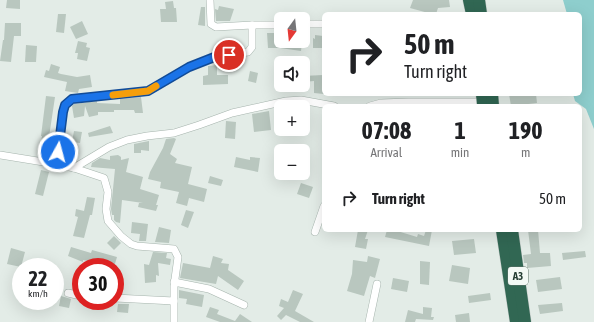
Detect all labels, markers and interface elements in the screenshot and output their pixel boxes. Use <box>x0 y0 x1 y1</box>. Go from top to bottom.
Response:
north arrow <box>274 12 310 48</box>
map controls <box>274 12 310 180</box>
icon: right <box>338 28 390 80</box>
text: 50 m <box>404 28 454 60</box>
pin <box>212 38 246 72</box>
icon: arrive <box>218 44 240 66</box>
button: sound <box>274 56 310 92</box>
text: Turn right <box>404 61 467 82</box>
button: + <box>274 100 310 136</box>
text: 07:08 <box>361 117 411 144</box>
text: 1 <box>454 117 466 144</box>
text: 190 <box>509 117 543 144</box>
position arrow <box>37 131 79 173</box>
button: − <box>274 144 310 180</box>
text: Arrival <box>370 145 402 160</box>
text: min <box>451 145 469 160</box>
text: m <box>521 145 530 160</box>
icon: right <box>338 187 360 209</box>
text: Turn right <box>372 190 425 207</box>
text: 50 m <box>539 190 566 207</box>
speed limit sign: 30 <box>72 258 124 310</box>
text: 22 <box>29 267 47 290</box>
road number: A3 <box>508 267 528 285</box>
text: km/h <box>28 288 48 299</box>

